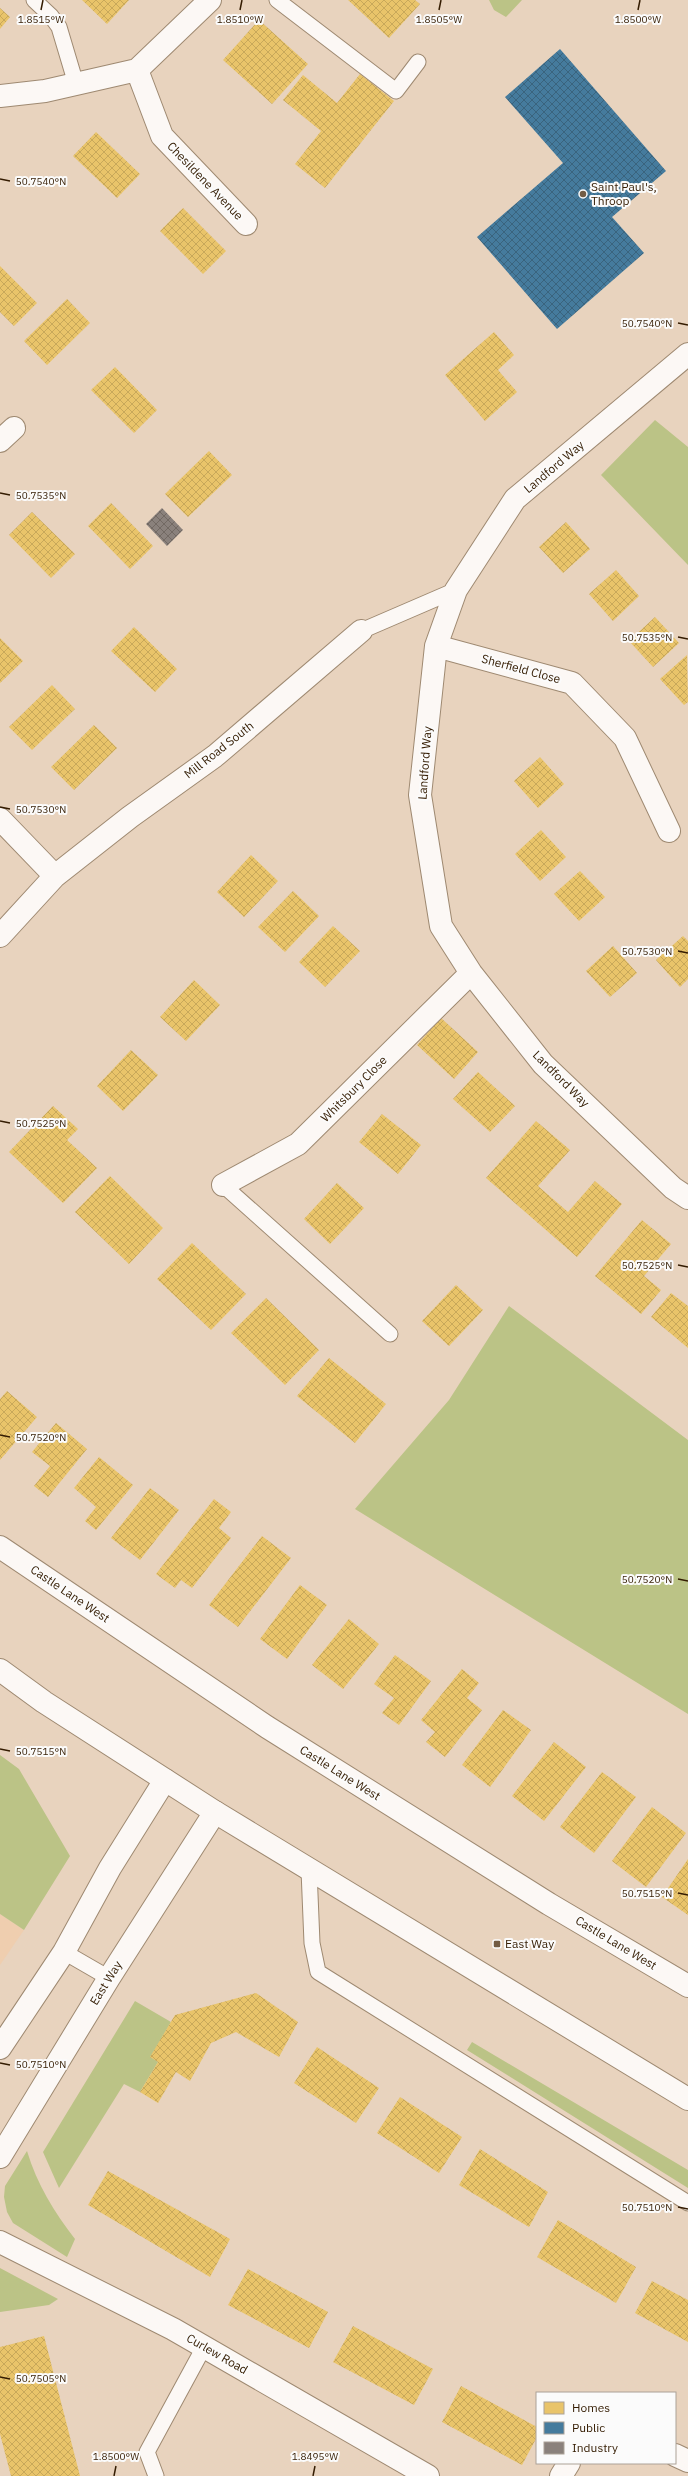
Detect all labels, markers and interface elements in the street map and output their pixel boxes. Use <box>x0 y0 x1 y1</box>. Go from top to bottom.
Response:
text: 1.8515°W <box>18 13 64 26</box>
text: 1.8510°W <box>217 13 263 26</box>
text: 1.8505°W <box>416 13 462 26</box>
text: 1.8500°W <box>615 13 661 26</box>
street label: Chesildene Avenue <box>164 138 247 223</box>
text: 50.7540°N <box>16 175 66 188</box>
place label: Saint Paul's, Throop <box>591 179 657 208</box>
marker: Saint Paul's, Throop <box>578 189 588 199</box>
text: 50.7540°N <box>622 317 672 330</box>
street label: Landford Way <box>521 437 587 496</box>
text: 50.7535°N <box>16 489 66 502</box>
text: 50.7535°N <box>622 631 672 644</box>
street label: Sherfield Close <box>480 651 563 686</box>
street label: Mill Road South <box>181 718 256 781</box>
street label: Landford Way <box>414 726 435 800</box>
text: 50.7530°N <box>16 803 66 816</box>
text: 50.7530°N <box>622 945 672 958</box>
street label: Landford Way <box>530 1047 593 1110</box>
street label: Whitsbury Close <box>317 1052 390 1125</box>
text: 50.7525°N <box>16 1117 66 1130</box>
text: 50.7525°N <box>622 1259 672 1272</box>
text: 50.7520°N <box>16 1431 66 1444</box>
street label: Castle Lane West <box>28 1562 113 1626</box>
text: 50.7520°N <box>622 1573 672 1586</box>
street label: Castle Lane West <box>297 1742 383 1803</box>
text: 50.7515°N <box>16 1745 66 1758</box>
text: 50.7515°N <box>622 1887 672 1900</box>
street label: Castle Lane West <box>573 1912 660 1973</box>
place label: East Way <box>505 1936 554 1951</box>
marker: East Way <box>492 1939 502 1949</box>
street label: East Way <box>86 1958 125 2008</box>
text: 50.7510°N <box>16 2058 66 2071</box>
text: 50.7510°N <box>622 2201 672 2214</box>
street label: Curlew Road <box>184 2330 250 2377</box>
text: 50.7505°N <box>16 2372 66 2385</box>
legend <box>536 2392 676 2464</box>
text: Homes <box>572 2400 610 2415</box>
text: Public <box>572 2420 605 2435</box>
text: Industry <box>572 2440 618 2455</box>
text: 1.8500°W <box>93 2450 139 2463</box>
text: 1.8495°W <box>292 2450 338 2463</box>

